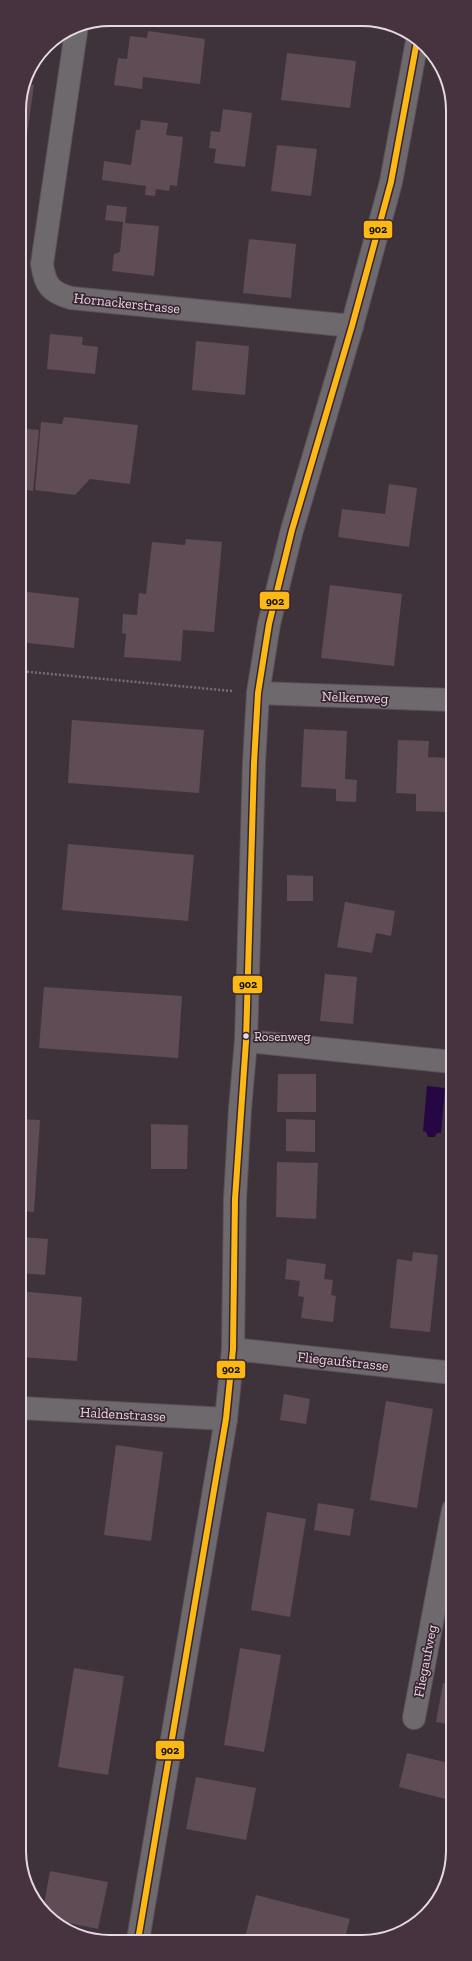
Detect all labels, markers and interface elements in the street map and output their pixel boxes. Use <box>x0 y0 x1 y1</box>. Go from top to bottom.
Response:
line badge: 902 <box>363 220 393 239</box>
text: 902 <box>369 223 387 236</box>
street label: Hornackerstrasse <box>73 289 181 318</box>
line badge: 902 <box>259 591 290 610</box>
text: 902 <box>266 595 284 608</box>
street label: Nelkenweg <box>321 688 389 707</box>
line badge: 902 <box>232 975 263 994</box>
text: 902 <box>239 978 257 991</box>
place label: Rosenweg <box>254 1029 311 1044</box>
marker: Rosenweg <box>241 1031 251 1041</box>
street label: Fliegaufstrasse <box>297 1348 390 1375</box>
line badge: 902 <box>216 1360 246 1379</box>
text: 902 <box>222 1363 240 1376</box>
street label: Haldenstrasse <box>80 1404 167 1425</box>
street label: Fliegaufweg <box>410 1623 441 1699</box>
line badge: 902 <box>155 1740 185 1760</box>
text: 902 <box>161 1744 179 1757</box>

